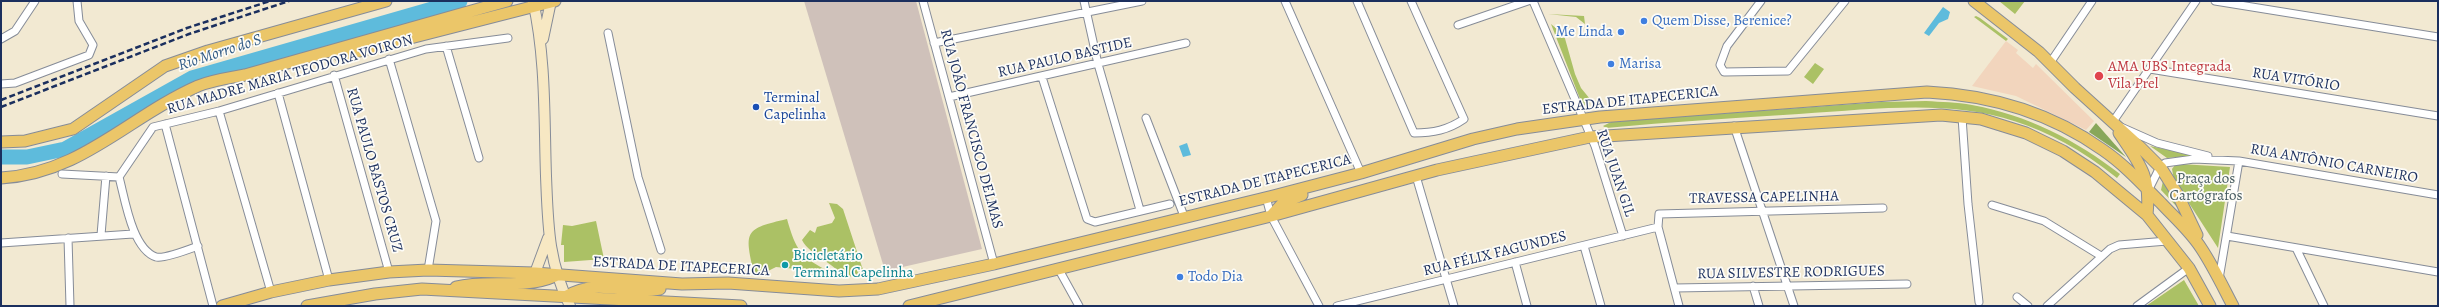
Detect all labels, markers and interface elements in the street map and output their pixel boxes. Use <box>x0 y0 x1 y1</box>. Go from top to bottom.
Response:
place label: Quem Disse, Berenice? <box>1652 12 1792 30</box>
marker: Quem Disse, Berenice? <box>1639 16 1649 26</box>
place label: Me Linda <box>1556 23 1613 41</box>
street label: RUA JOÃO FRANCISCO DELMAS <box>936 27 1006 231</box>
marker: Me Linda <box>1616 27 1626 37</box>
water label: Rio Morro do S <box>176 30 264 76</box>
street label: RUA MADRE MARIA TEODORA VOIRON <box>165 31 415 119</box>
street label: RUA PAULO BASTIDE <box>996 34 1134 82</box>
place label: Marisa <box>1619 55 1662 73</box>
place label: AMA UBS Integrada Vila Prel <box>2108 58 2231 93</box>
marker: Marisa <box>1606 59 1616 69</box>
street label: RUA VITÓRIO <box>2251 64 2341 96</box>
marker: AMA UBS Integrada Vila Prel <box>2093 70 2105 82</box>
street label: ESTRADA DE ITAPECERICA <box>1541 83 1719 119</box>
street label: RUA PAULO BASTOS CRUZ <box>342 86 406 254</box>
place label: Terminal Capelinha <box>764 89 826 124</box>
marker: Terminal Capelinha <box>751 102 761 112</box>
street label: RUA JUAN GIL <box>1592 127 1638 219</box>
street label: RUA ANTÔNIO CARNEIRO <box>2249 140 2419 188</box>
street label: ESTRADA DE ITAPECERICA <box>1177 151 1353 211</box>
park label: Praça dos Cartógrafos <box>2170 170 2242 205</box>
street label: TRAVESSA CAPELINHA <box>1689 188 1839 208</box>
street label: RUA FÉLIX FAGUNDES <box>1421 227 1569 281</box>
place label: Bicicletário Terminal Capelinha <box>793 247 913 282</box>
street label: ESTRADA DE ITAPECERICA <box>592 253 770 281</box>
marker: Bicicletário Terminal Capelinha <box>780 260 790 270</box>
street label: RUA SILVESTRE RODRIGUES <box>1697 262 1885 284</box>
place label: Todo Dia <box>1188 268 1243 286</box>
marker: Todo Dia <box>1175 272 1185 282</box>

